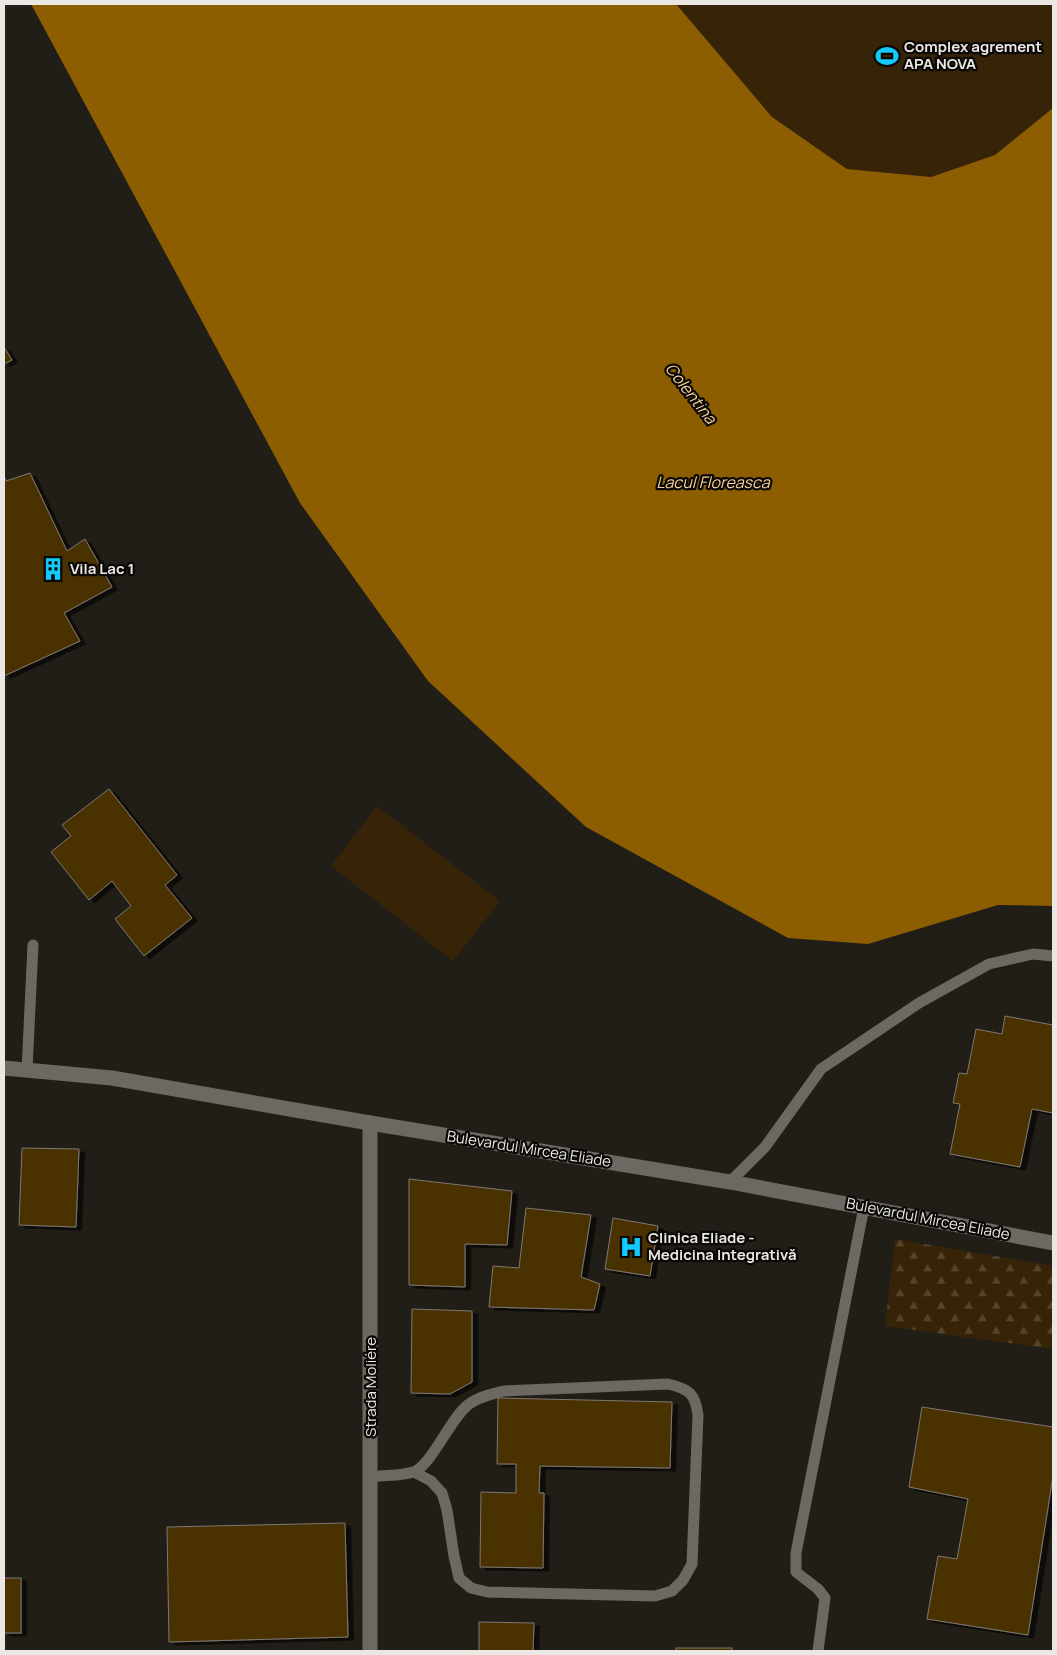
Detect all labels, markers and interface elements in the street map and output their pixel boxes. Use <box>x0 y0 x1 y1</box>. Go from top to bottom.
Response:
place label: Complex agrement APA NOVA <box>904 36 1042 74</box>
sports icon: Complex agrement APA NOVA <box>874 43 900 69</box>
water label: Colentina <box>660 358 722 429</box>
water label: Lacul Floreasca <box>656 471 771 493</box>
building icon: Vila Lac 1 <box>40 556 66 582</box>
place label: Vila Lac 1 <box>70 558 134 579</box>
street label: Bulevardul Mircea Eliade <box>445 1125 613 1172</box>
street label: Bulevardul Mircea Eliade <box>845 1192 1012 1245</box>
place label: Clinica Eliade - Medicina Integrativă <box>648 1227 797 1265</box>
hospital icon: Clinica Eliade - Medicina Integrativă <box>618 1234 644 1260</box>
street label: Strada Moliére <box>360 1337 381 1437</box>

